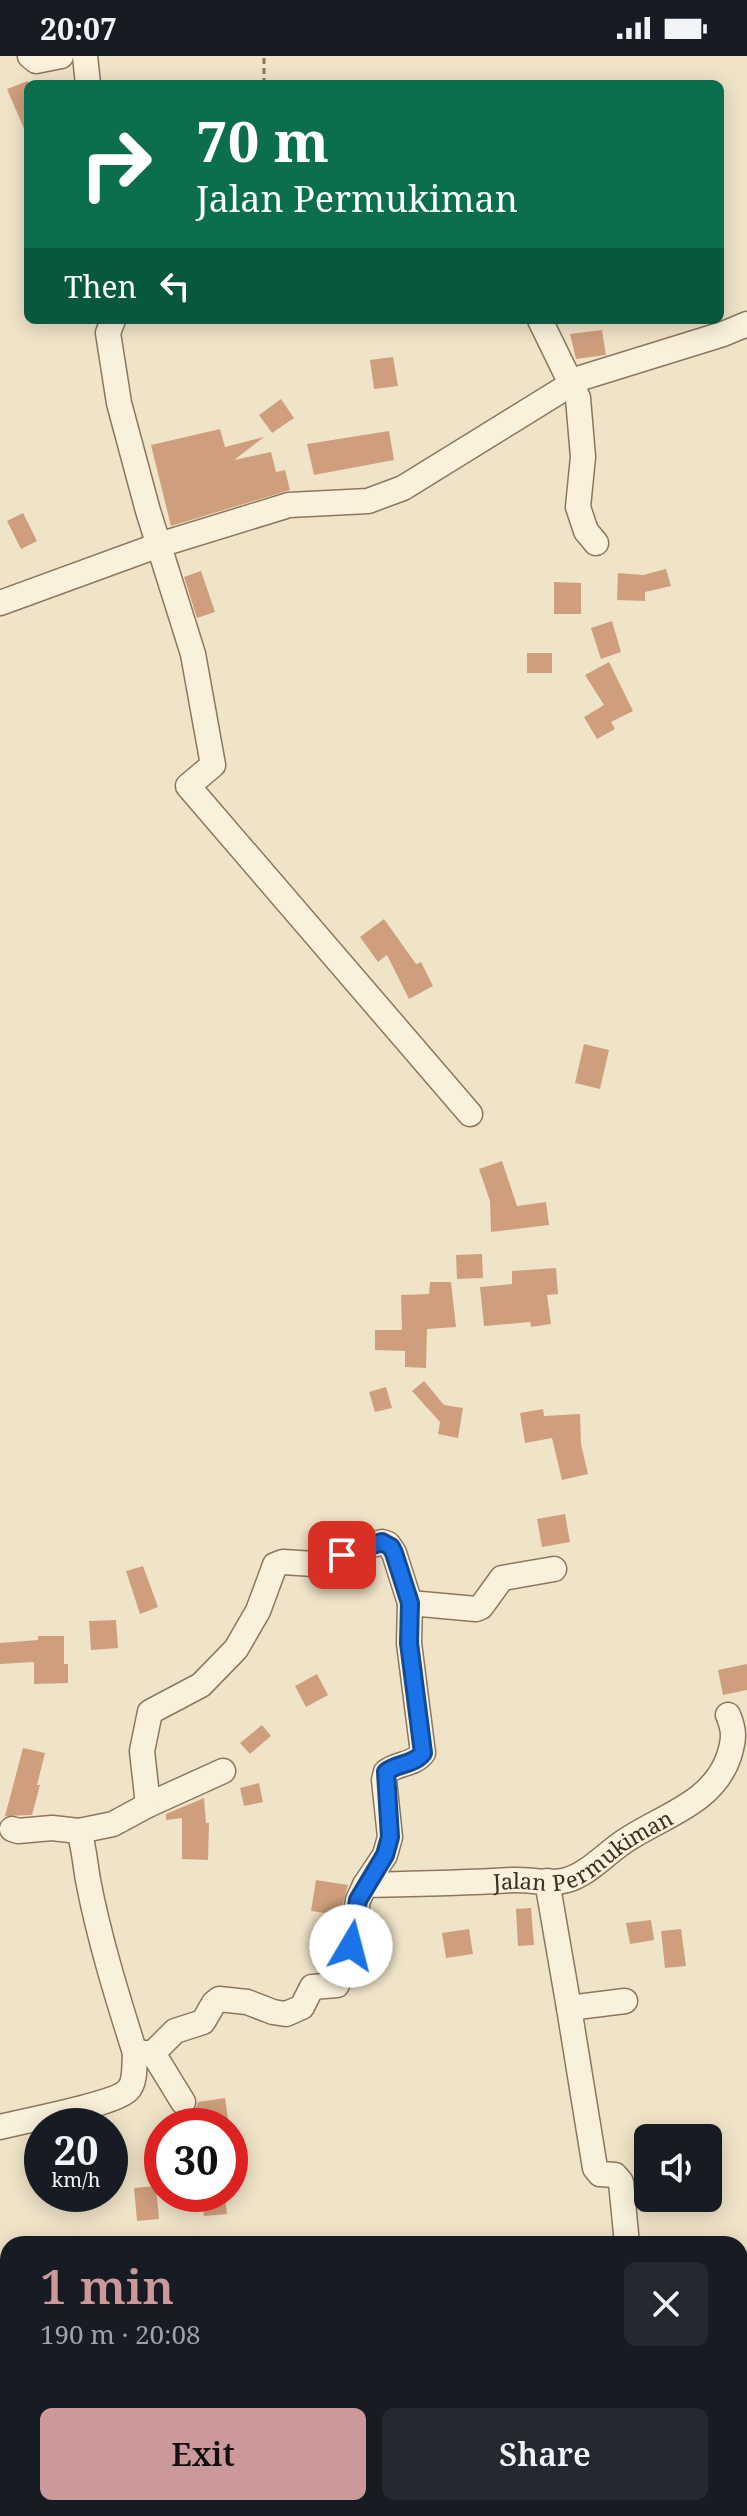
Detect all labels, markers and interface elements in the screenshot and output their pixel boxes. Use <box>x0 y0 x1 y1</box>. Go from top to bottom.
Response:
text: 20:07 <box>40 8 117 49</box>
text: 70 m <box>196 102 329 178</box>
icon: right <box>64 112 168 216</box>
text: Jalan Permukiman <box>196 174 518 223</box>
icon: left <box>153 264 197 308</box>
text: Then <box>64 266 137 307</box>
pin <box>308 1521 376 1589</box>
icon: arrive <box>320 1533 364 1577</box>
street label: Jalan Permukiman <box>491 1802 678 1897</box>
position arrow <box>309 1904 393 1988</box>
speed limit sign: 30 <box>144 2108 248 2212</box>
text: 20 <box>53 2122 99 2177</box>
map controls <box>634 2124 722 2212</box>
button: sound <box>634 2124 722 2212</box>
text: km/h <box>51 2166 101 2193</box>
text: 1 min <box>40 2253 174 2318</box>
button: close <box>624 2262 708 2346</box>
text: 190 m · 20:08 <box>40 2316 201 2352</box>
button: Exit <box>40 2408 366 2500</box>
button: Share <box>382 2408 708 2500</box>

